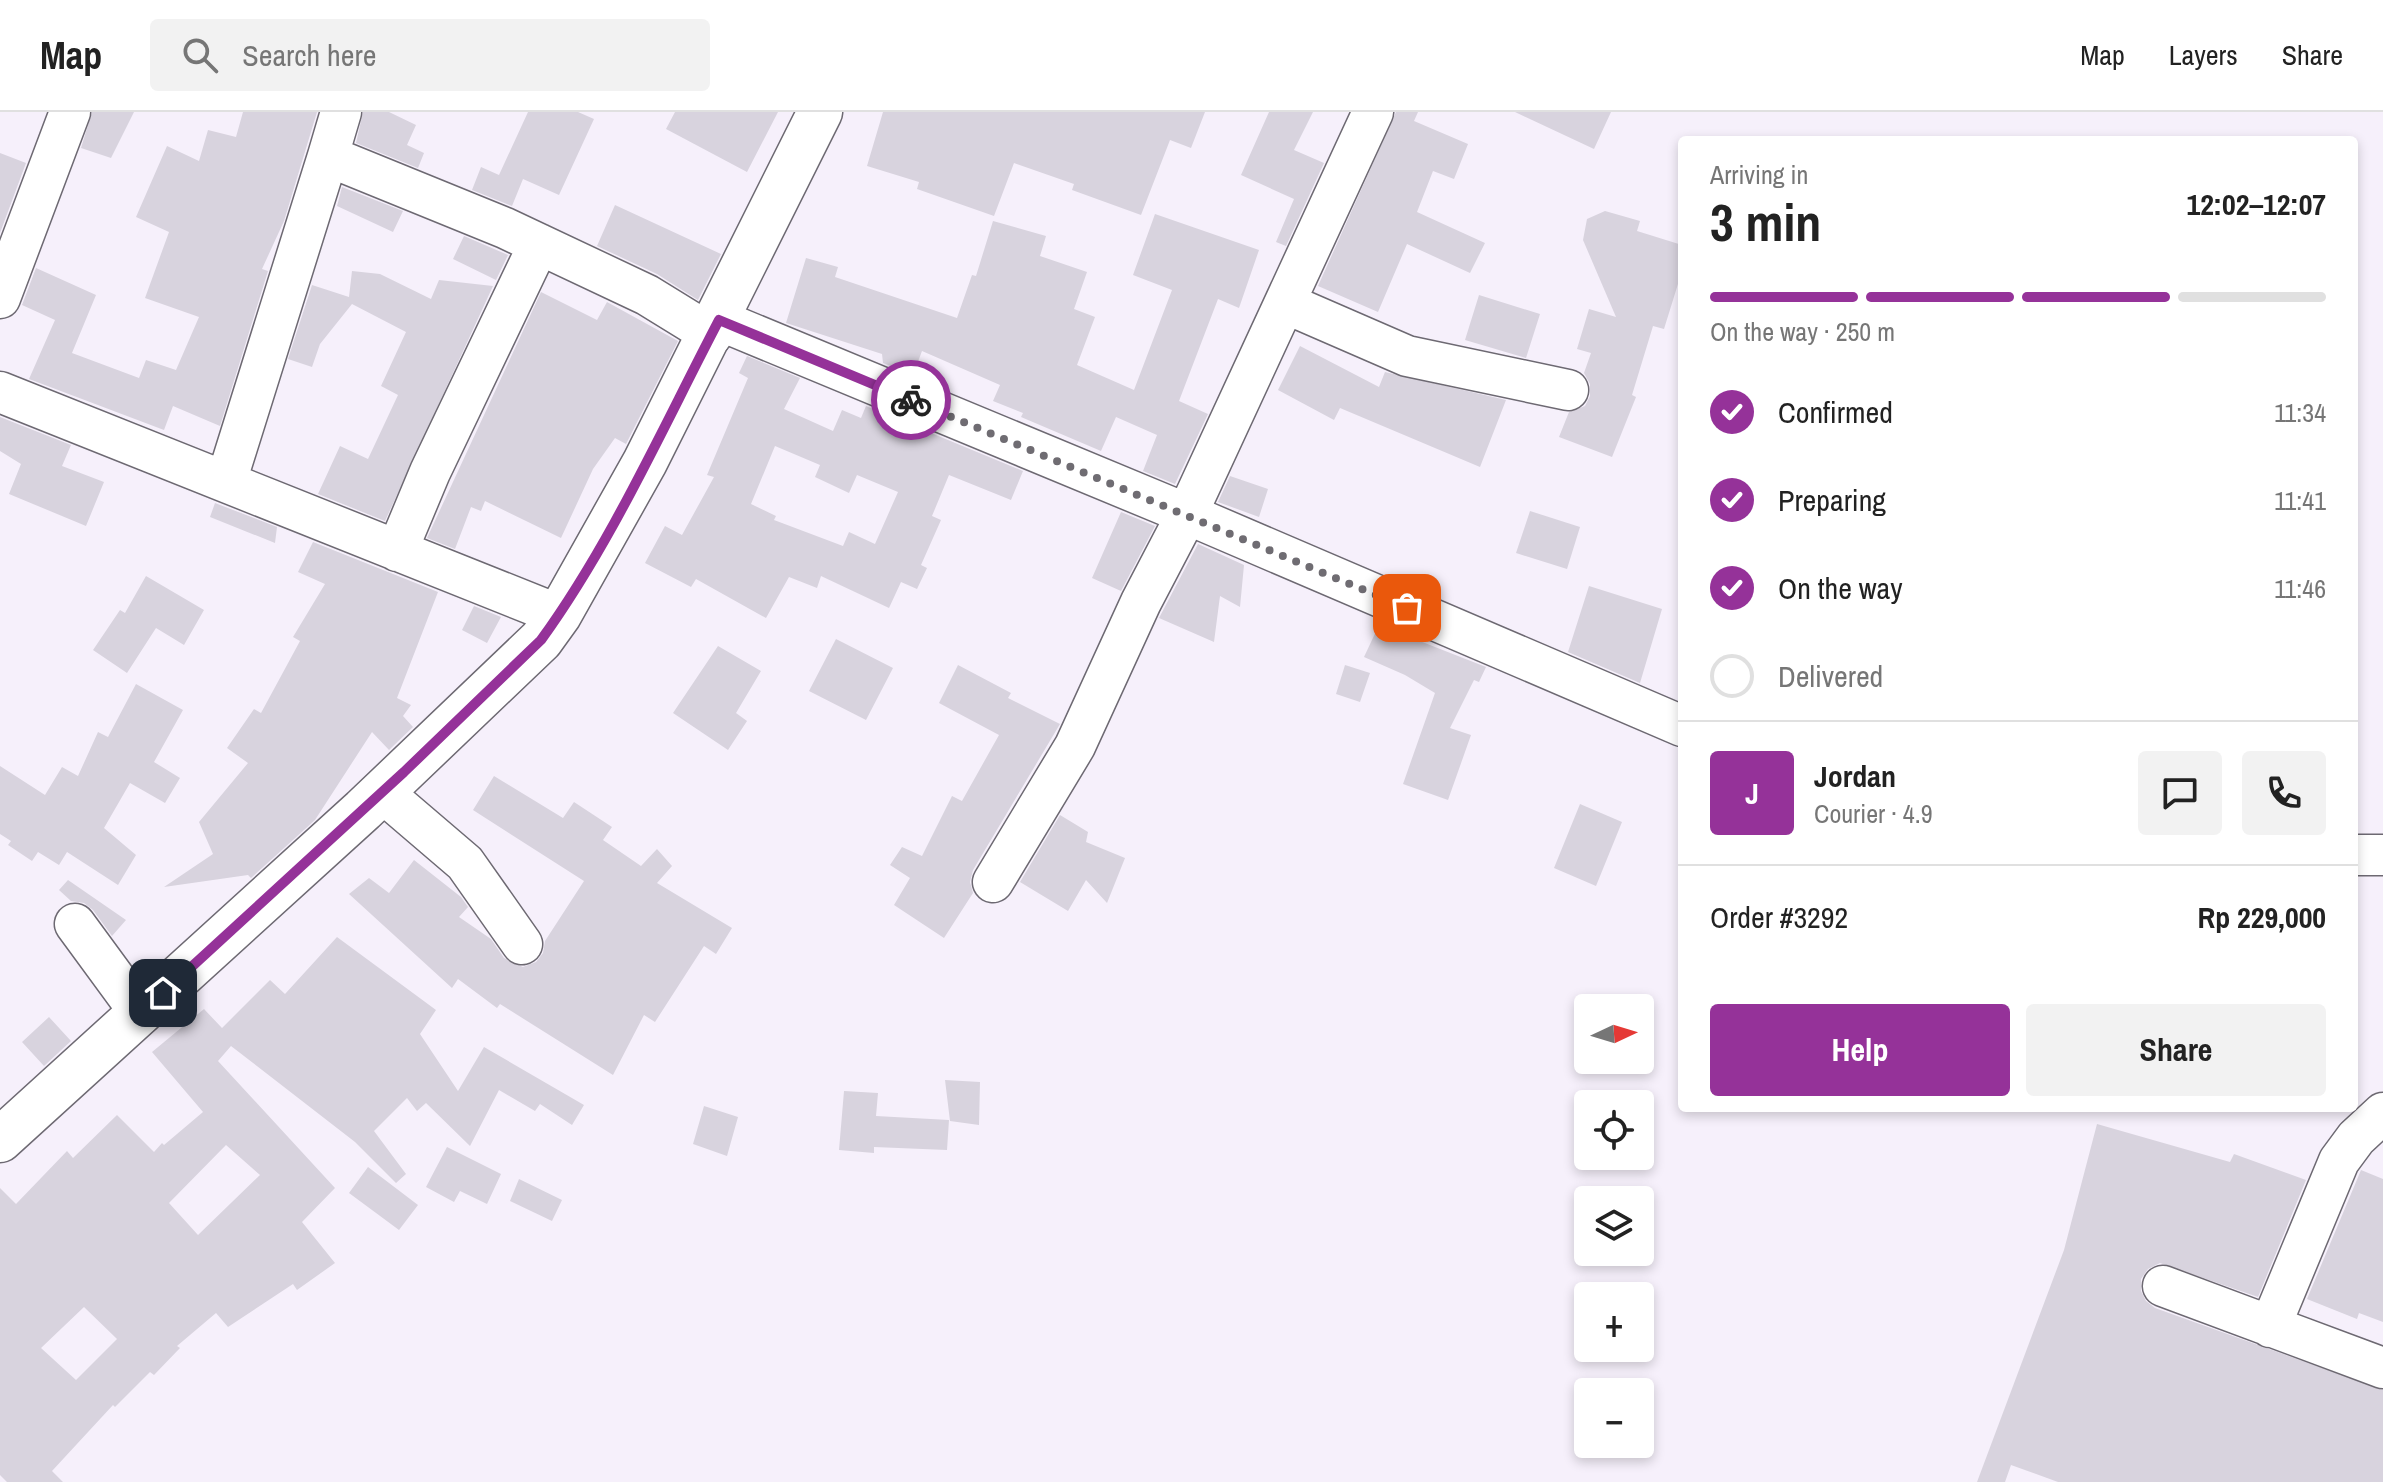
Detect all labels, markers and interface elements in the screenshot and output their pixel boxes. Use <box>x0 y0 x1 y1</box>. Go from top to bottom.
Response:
search box <box>150 19 710 91</box>
text: Map <box>40 30 102 81</box>
icon: search <box>178 33 222 77</box>
text: Search here <box>242 35 376 75</box>
text: Map <box>2080 36 2125 74</box>
text: Layers <box>2169 36 2238 74</box>
text: Share <box>2282 36 2343 74</box>
text: Arriving in <box>1710 157 1808 192</box>
text: 12:02–12:07 <box>2187 184 2326 224</box>
text: 3 min <box>1710 187 1821 257</box>
text: On the way · 250 m <box>1710 314 1895 349</box>
courier <box>871 360 951 440</box>
icon: bike <box>889 378 933 422</box>
icon: check <box>1710 390 1754 434</box>
text: Confirmed <box>1778 392 1893 432</box>
text: 11:34 <box>2274 395 2326 430</box>
icon: check <box>1710 478 1754 522</box>
text: Preparing <box>1778 480 1886 520</box>
text: 11:41 <box>2274 483 2326 518</box>
icon: check <box>1710 566 1754 610</box>
text: On the way <box>1778 568 1902 608</box>
text: 11:46 <box>2274 571 2326 606</box>
pin <box>1373 574 1441 642</box>
icon: bag <box>1385 586 1429 630</box>
text: Delivered <box>1778 656 1883 696</box>
button: chat <box>2138 751 2222 835</box>
button: phone <box>2242 751 2326 835</box>
text: Jordan <box>1814 756 1896 796</box>
text: J <box>1745 773 1759 813</box>
text: Courier · 4.9 <box>1814 796 1933 831</box>
text: Order #3292 <box>1710 897 1848 937</box>
text: Rp 229,000 <box>2197 897 2326 937</box>
pin <box>129 959 197 1027</box>
icon: home <box>141 971 185 1015</box>
north arrow <box>1574 994 1654 1074</box>
map controls <box>1574 994 1654 1458</box>
button: Help <box>1710 1004 2010 1096</box>
button: Share <box>2026 1004 2326 1096</box>
button: locate <box>1574 1090 1654 1170</box>
button: layers <box>1574 1186 1654 1266</box>
button: + <box>1574 1282 1654 1362</box>
button: − <box>1574 1378 1654 1458</box>

